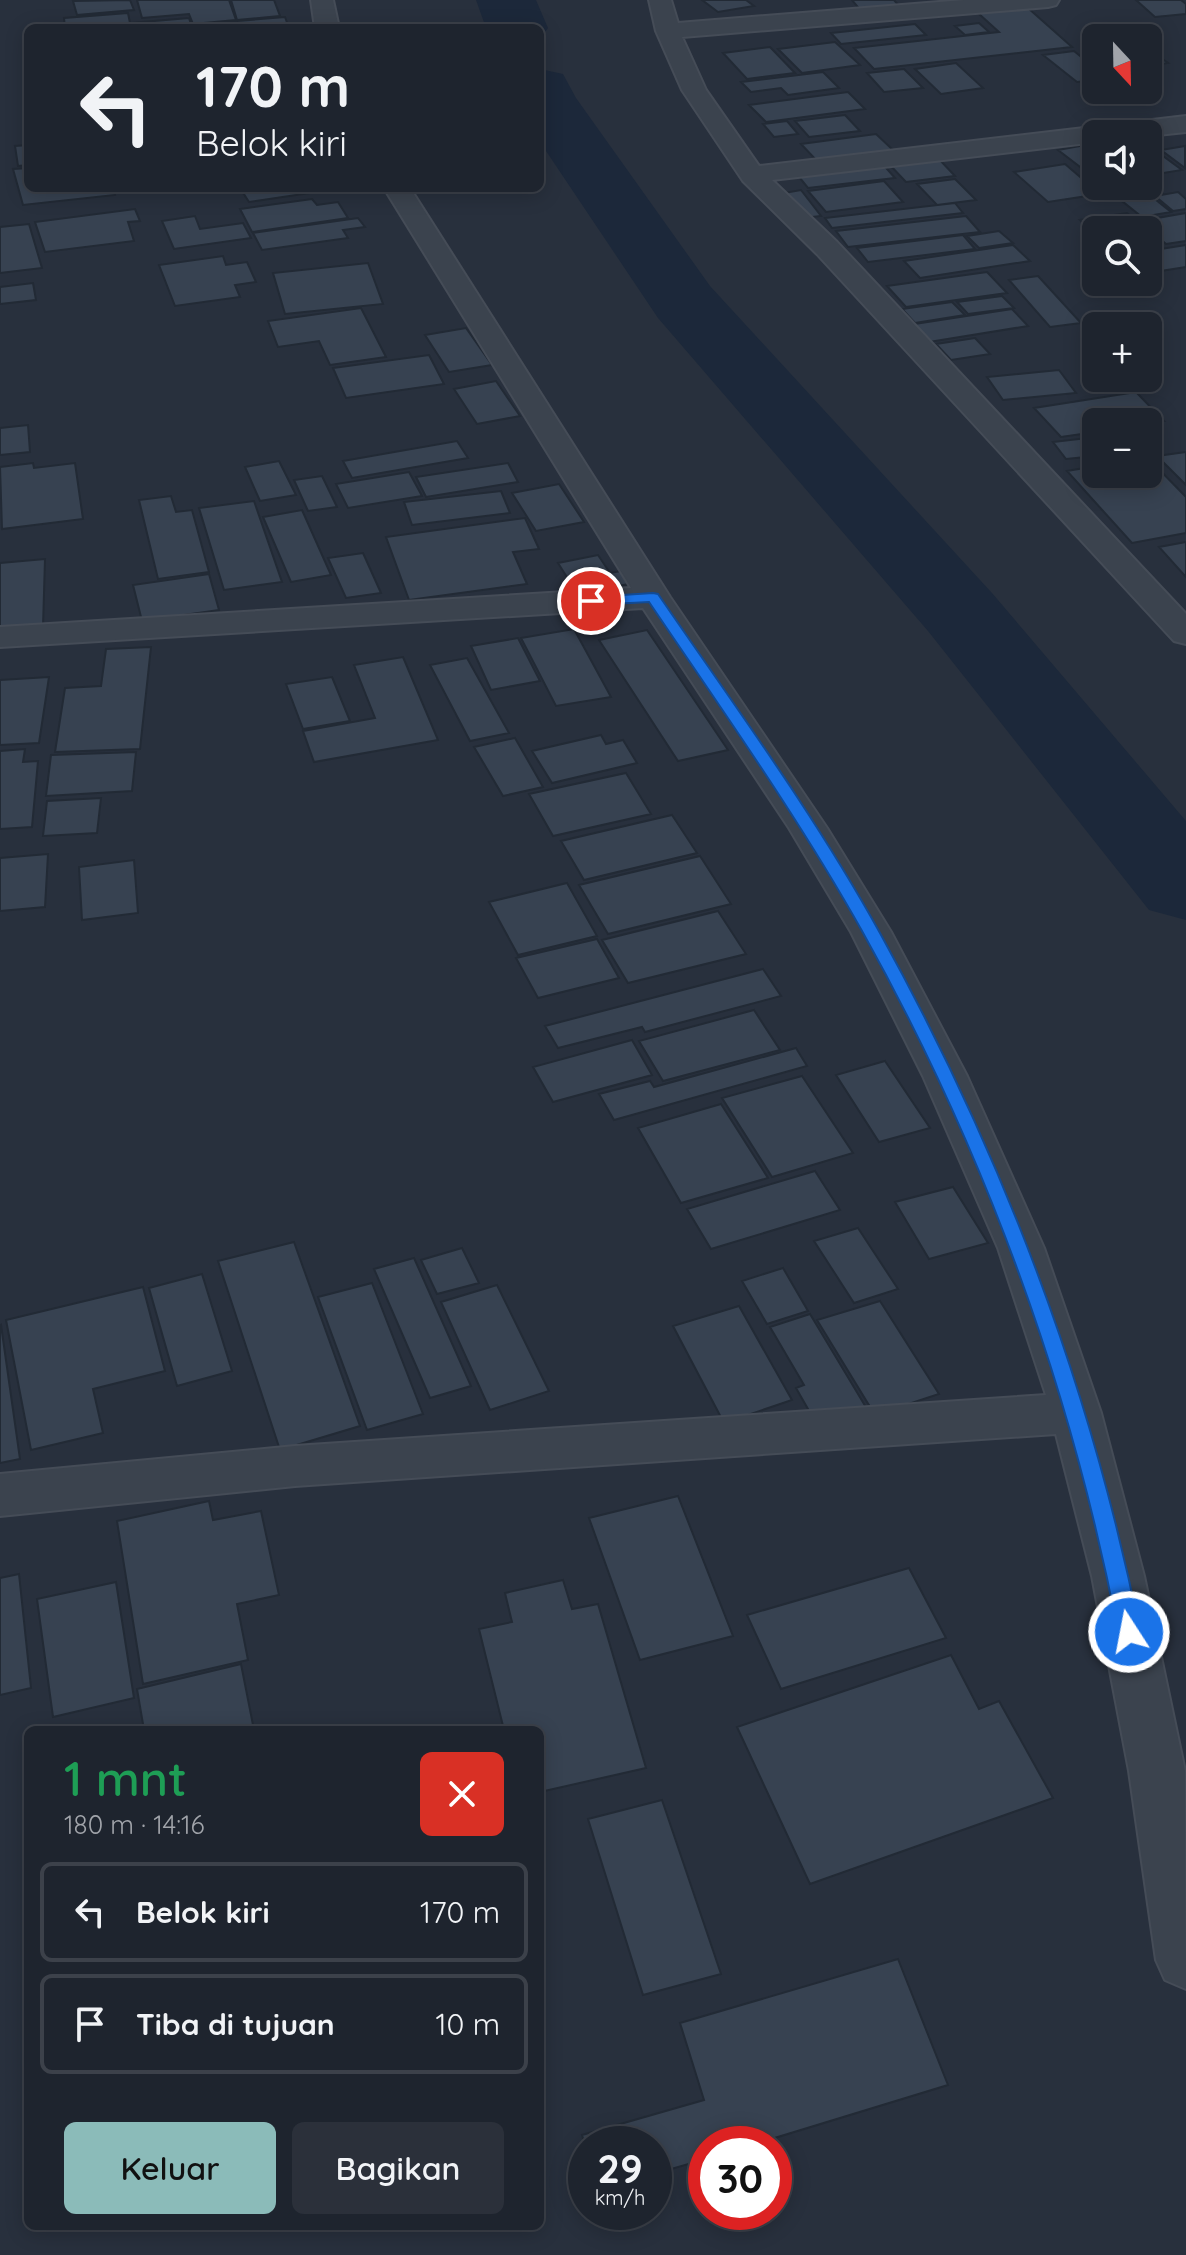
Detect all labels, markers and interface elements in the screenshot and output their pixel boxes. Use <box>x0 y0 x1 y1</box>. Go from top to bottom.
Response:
north arrow <box>1082 24 1162 104</box>
map controls <box>1082 24 1162 488</box>
text: 170 m <box>196 51 350 121</box>
icon: left <box>64 56 168 160</box>
text: Belok kiri <box>196 120 347 165</box>
button: sound <box>1082 120 1162 200</box>
button: search <box>1082 216 1162 296</box>
button: + <box>1082 312 1162 392</box>
button: − <box>1082 408 1162 488</box>
pin <box>557 567 625 635</box>
icon: arrive <box>569 579 613 623</box>
position arrow <box>1087 1590 1171 1674</box>
text: 1 mnt <box>64 1748 187 1808</box>
button: close <box>420 1752 504 1836</box>
text: 180 m · 14:16 <box>64 1808 205 1841</box>
icon: left <box>68 1890 112 1934</box>
text: Belok kiri <box>136 1893 270 1931</box>
text: 170 m <box>420 1893 500 1931</box>
icon: arrive <box>68 2002 112 2046</box>
text: Tiba di tujuan <box>136 2005 335 2043</box>
text: 10 m <box>436 2005 500 2043</box>
button: Keluar <box>64 2122 276 2214</box>
button: Bagikan <box>292 2122 504 2214</box>
speed limit sign: 30 <box>688 2126 792 2230</box>
text: 29 <box>597 2143 643 2193</box>
text: km/h <box>595 2185 645 2210</box>

